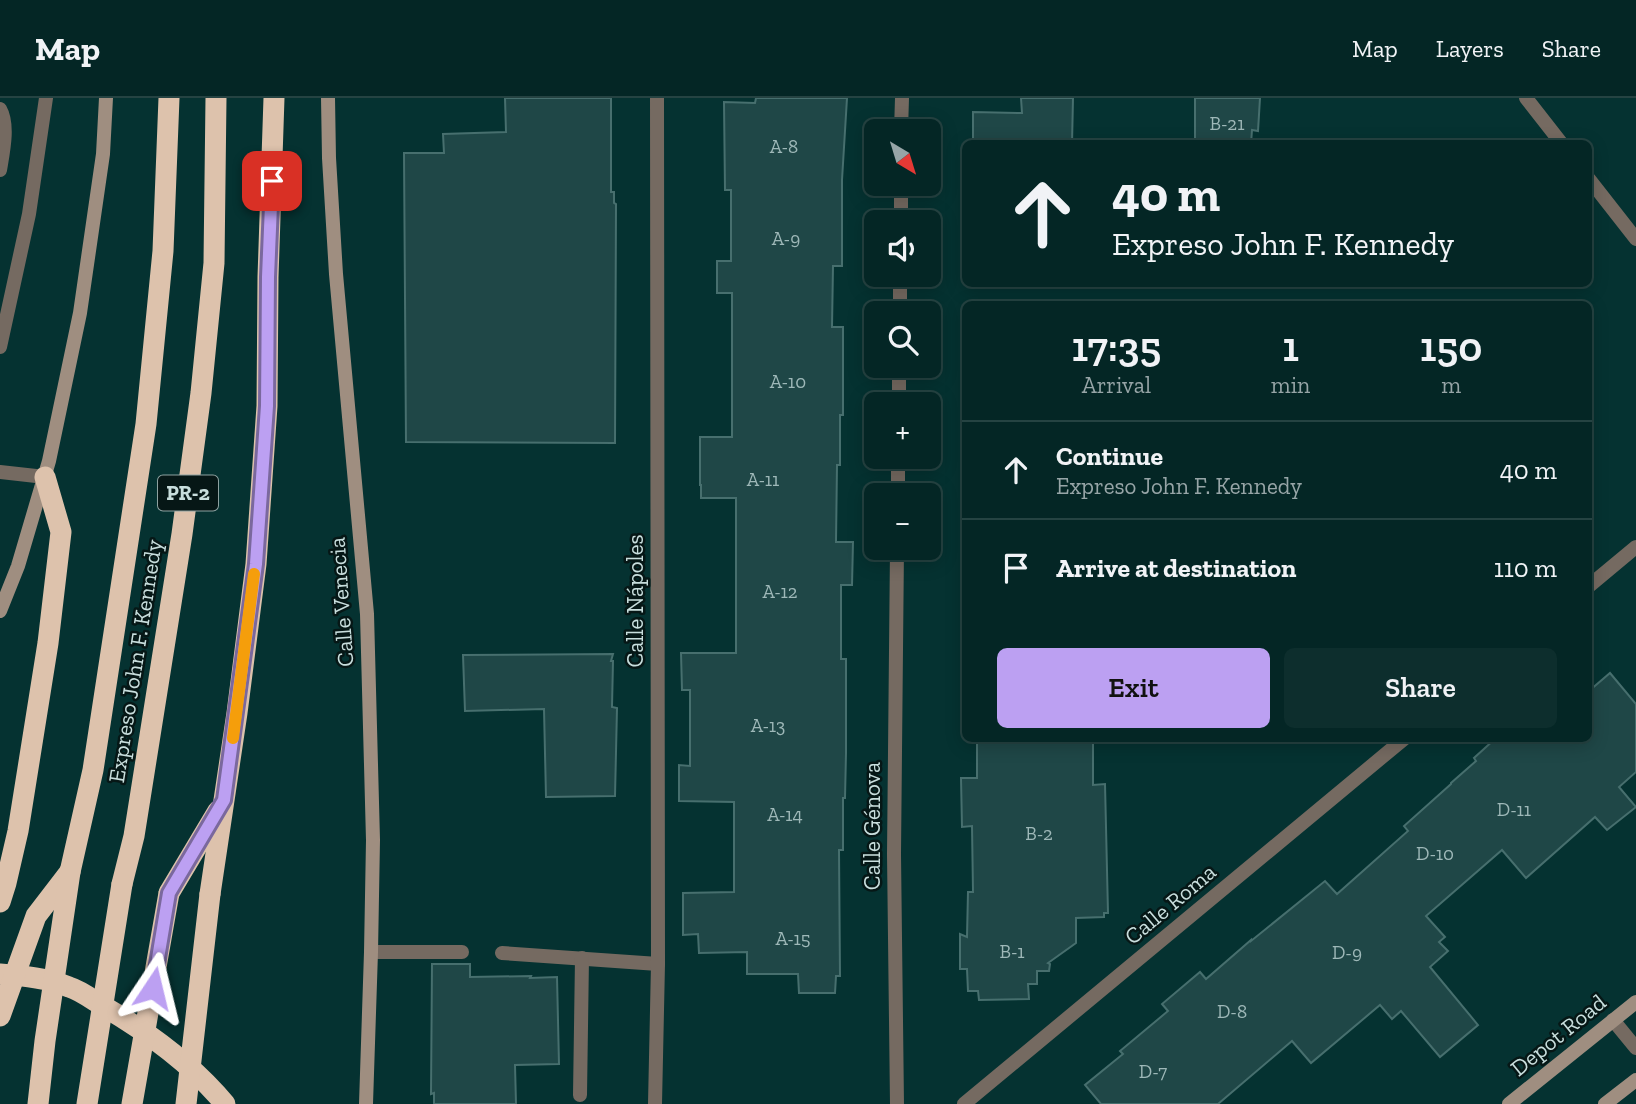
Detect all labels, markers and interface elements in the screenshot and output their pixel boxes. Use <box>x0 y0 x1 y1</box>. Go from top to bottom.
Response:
text: Map <box>35 29 100 68</box>
text: Map <box>1352 34 1398 63</box>
text: Layers <box>1436 34 1504 63</box>
text: Share <box>1542 34 1601 63</box>
house number: B-21 <box>1210 112 1244 135</box>
north arrow <box>864 119 942 196</box>
map controls <box>864 119 941 560</box>
house number: A-8 <box>770 135 798 158</box>
pin <box>242 151 302 211</box>
icon: arrive <box>253 162 291 200</box>
text: 40 m <box>1112 165 1220 224</box>
icon: ahead <box>997 168 1088 259</box>
button: sound <box>864 210 941 287</box>
text: Expreso John F. Kennedy <box>1112 225 1454 263</box>
house number: A-9 <box>772 227 800 250</box>
button: search <box>864 301 941 378</box>
text: 17:35 <box>1072 321 1161 372</box>
text: 1 <box>1282 321 1299 372</box>
text: 150 <box>1420 321 1482 372</box>
house number: A-10 <box>770 370 806 393</box>
text: Arrival <box>1082 371 1151 399</box>
text: min <box>1271 371 1310 399</box>
text: m <box>1441 371 1461 399</box>
button: + <box>864 392 941 469</box>
text: Continue <box>1056 440 1163 472</box>
icon: ahead <box>997 451 1035 489</box>
text: 40 m <box>1500 454 1557 486</box>
house number: A-11 <box>747 468 779 491</box>
text: Expreso John F. Kennedy <box>1056 472 1302 500</box>
road number: PR-2 <box>158 476 218 510</box>
button: − <box>864 483 941 560</box>
street label: Calle Nápoles <box>621 534 649 668</box>
street label: Calle Venecia <box>323 536 359 668</box>
street label: Expreso John F. Kennedy <box>102 537 168 785</box>
icon: arrive <box>997 549 1035 587</box>
text: Arrive at destination <box>1056 552 1296 584</box>
text: 110 m <box>1494 552 1557 584</box>
house number: A-12 <box>762 580 798 603</box>
button: Exit <box>997 648 1270 728</box>
button: Share <box>1284 648 1557 728</box>
house number: A-13 <box>751 714 785 737</box>
street label: Calle Génova <box>858 762 886 890</box>
house number: D-11 <box>1497 798 1531 821</box>
house number: A-14 <box>767 803 803 826</box>
house number: B-2 <box>1025 822 1053 845</box>
house number: D-10 <box>1416 842 1454 865</box>
street label: Calle Roma <box>1119 858 1221 950</box>
house number: A-15 <box>775 927 811 950</box>
house number: B-1 <box>999 940 1025 963</box>
house number: D-9 <box>1332 941 1362 964</box>
position arrow <box>116 951 190 1025</box>
street label: Depot Road <box>1505 988 1612 1082</box>
house number: D-8 <box>1217 1000 1247 1023</box>
house number: D-7 <box>1139 1060 1167 1083</box>

